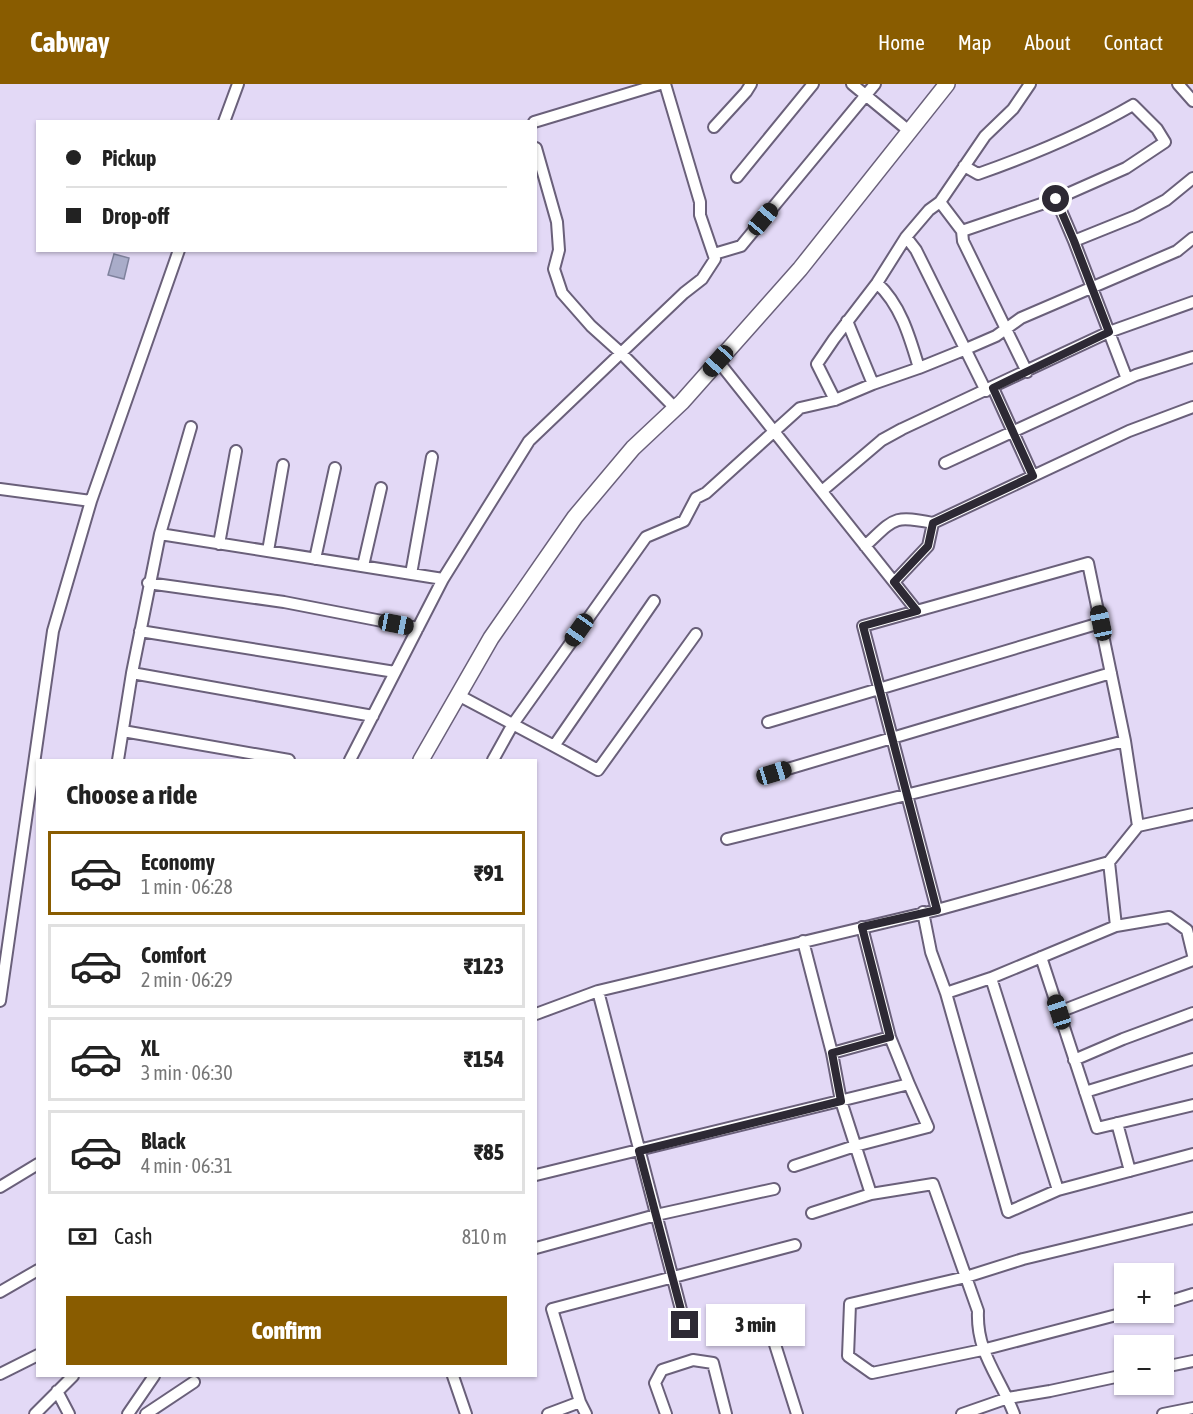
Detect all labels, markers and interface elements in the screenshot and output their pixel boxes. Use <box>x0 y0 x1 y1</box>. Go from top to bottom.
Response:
text: Cabway <box>30 26 110 58</box>
text: Home <box>878 30 925 54</box>
text: Map <box>958 30 992 54</box>
text: About <box>1025 30 1071 54</box>
text: Contact <box>1104 30 1163 54</box>
text: Pickup <box>102 145 157 171</box>
route start <box>1042 185 1069 212</box>
car <box>745 199 781 239</box>
text: Drop-off <box>102 203 169 229</box>
car <box>699 342 737 380</box>
car <box>1088 604 1114 642</box>
car <box>561 610 597 650</box>
car <box>377 612 415 636</box>
car <box>754 759 794 787</box>
text: Choose a ride <box>66 779 198 810</box>
icon: car <box>69 846 123 900</box>
text: Economy <box>141 849 215 875</box>
text: ₹91 <box>474 860 504 886</box>
text: 1 min · 06:28 <box>141 875 233 898</box>
icon: car <box>69 939 123 993</box>
text: Comfort <box>141 942 206 968</box>
text: ₹123 <box>464 953 504 979</box>
text: 2 min · 06:29 <box>141 968 233 991</box>
car <box>1045 992 1073 1032</box>
icon: car <box>69 1032 123 1086</box>
text: XL <box>141 1035 159 1061</box>
text: ₹154 <box>464 1046 504 1072</box>
text: 3 min · 06:30 <box>141 1061 233 1084</box>
icon: car <box>69 1125 123 1179</box>
text: Black <box>141 1128 185 1154</box>
text: ₹85 <box>474 1139 504 1165</box>
text: 4 min · 06:31 <box>141 1154 233 1177</box>
icon: cash <box>66 1220 99 1253</box>
text: Cash <box>114 1223 153 1249</box>
text: 810 m <box>462 1225 507 1248</box>
map controls <box>1114 1263 1174 1395</box>
button: + <box>1114 1263 1174 1323</box>
button: Confirm <box>66 1296 507 1365</box>
callout: 3 min <box>706 1304 805 1346</box>
route end <box>671 1311 698 1338</box>
text: 3 min <box>735 1313 776 1336</box>
button: − <box>1114 1335 1174 1395</box>

